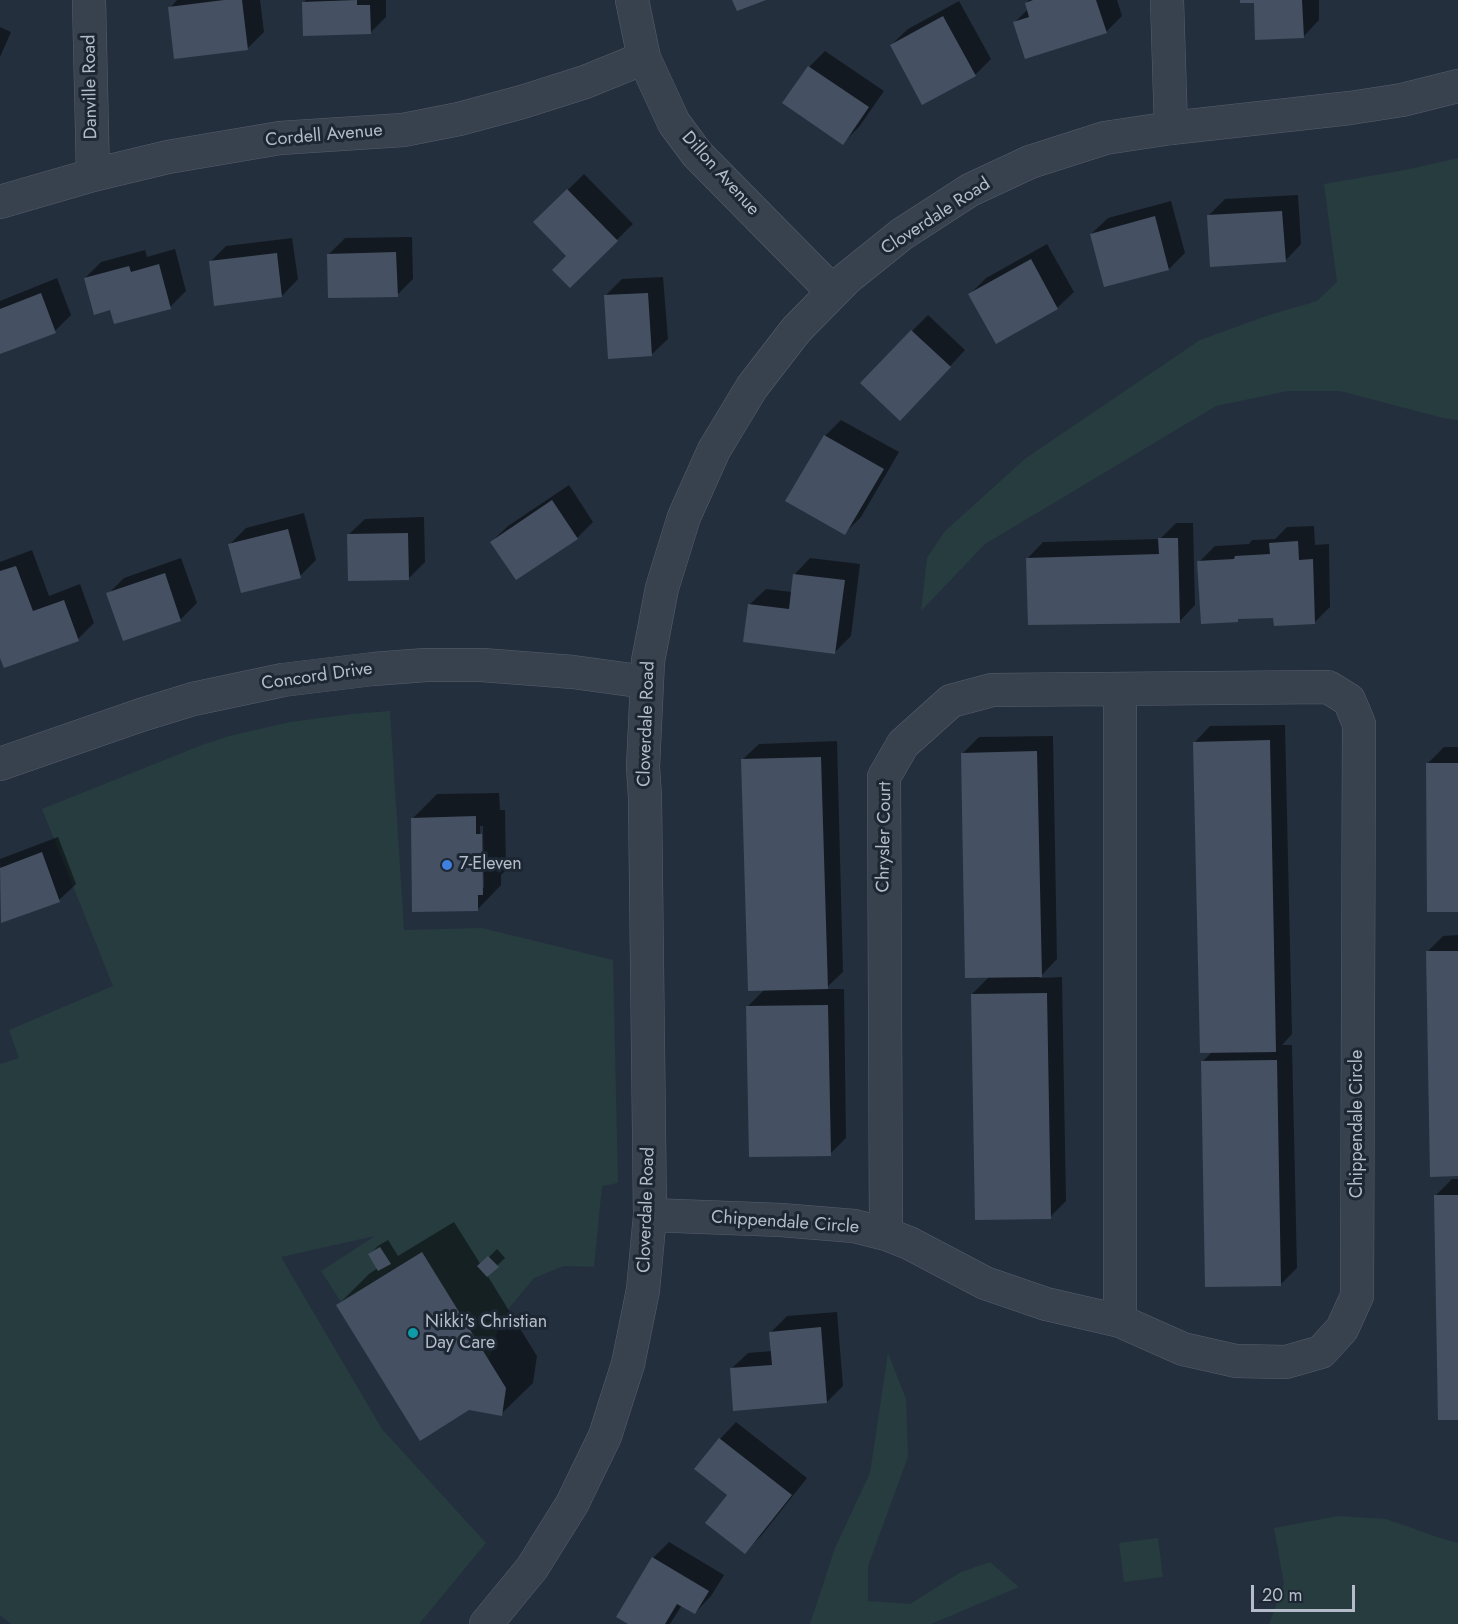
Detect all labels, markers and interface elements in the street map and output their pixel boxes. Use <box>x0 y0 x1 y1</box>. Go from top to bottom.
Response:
street label: Danville Road <box>79 35 103 139</box>
street label: Cordell Avenue <box>264 120 384 152</box>
street label: Dillon Avenue <box>677 127 763 221</box>
street label: Cloverdale Road <box>877 174 995 260</box>
street label: Concord Drive <box>260 659 374 695</box>
street label: Cloverdale Road <box>634 661 660 787</box>
street label: Chrysler Court <box>873 781 897 893</box>
place label: 7-Eleven <box>459 854 522 876</box>
marker: 7-Eleven <box>440 858 454 872</box>
street label: Chippendale Circle <box>1347 1050 1369 1198</box>
street label: Cloverdale Road <box>634 1147 660 1273</box>
street label: Chippendale Circle <box>710 1207 860 1239</box>
place label: Nikki's Christian Day Care <box>425 1312 547 1354</box>
marker: Nikki's Christian Day Care <box>406 1326 420 1340</box>
scale bar <box>1254 1573 1358 1611</box>
text: 20 m <box>1262 1582 1302 1608</box>

